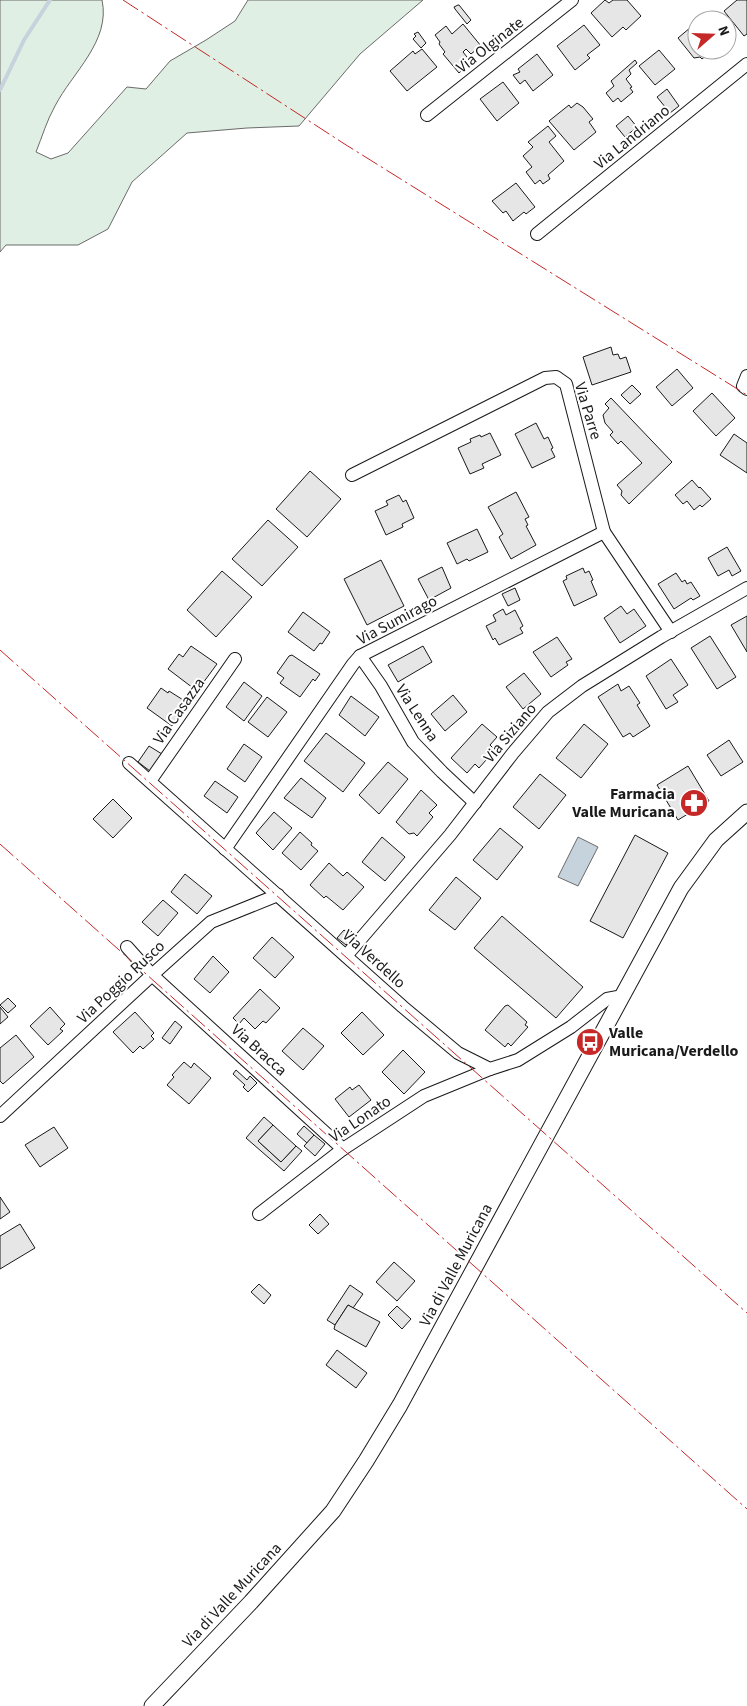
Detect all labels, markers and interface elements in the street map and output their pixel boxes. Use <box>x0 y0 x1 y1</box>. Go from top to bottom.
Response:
north arrow <box>687 10 737 60</box>
street label: Via Olginate <box>452 12 528 78</box>
text: N <box>712 23 734 39</box>
street label: Via Landriano <box>589 100 675 174</box>
street label: Via Parre <box>569 380 607 442</box>
street label: Via Sumirago <box>353 590 441 650</box>
street label: Via Casazza <box>148 673 210 749</box>
street label: Via Lenna <box>390 680 444 746</box>
street label: Via Siziano <box>478 698 542 768</box>
place label: Farmacia Valle Muricana <box>571 783 675 823</box>
pharmacy icon: Farmacia Valle Muricana <box>679 788 709 818</box>
street label: Via Verdello <box>338 925 410 993</box>
street label: Via Poggio Rusco <box>72 935 170 1029</box>
street label: Via Bracca <box>226 1019 292 1081</box>
place label: Valle Muricana/Verdello <box>608 1022 739 1062</box>
bus stop icon: Valle Muricana/Verdello <box>575 1027 605 1057</box>
street label: Via Lonato <box>325 1090 395 1148</box>
street label: Via di Valle Muricana <box>414 1200 498 1330</box>
street label: Via di Valle Muricana <box>177 1538 287 1652</box>

